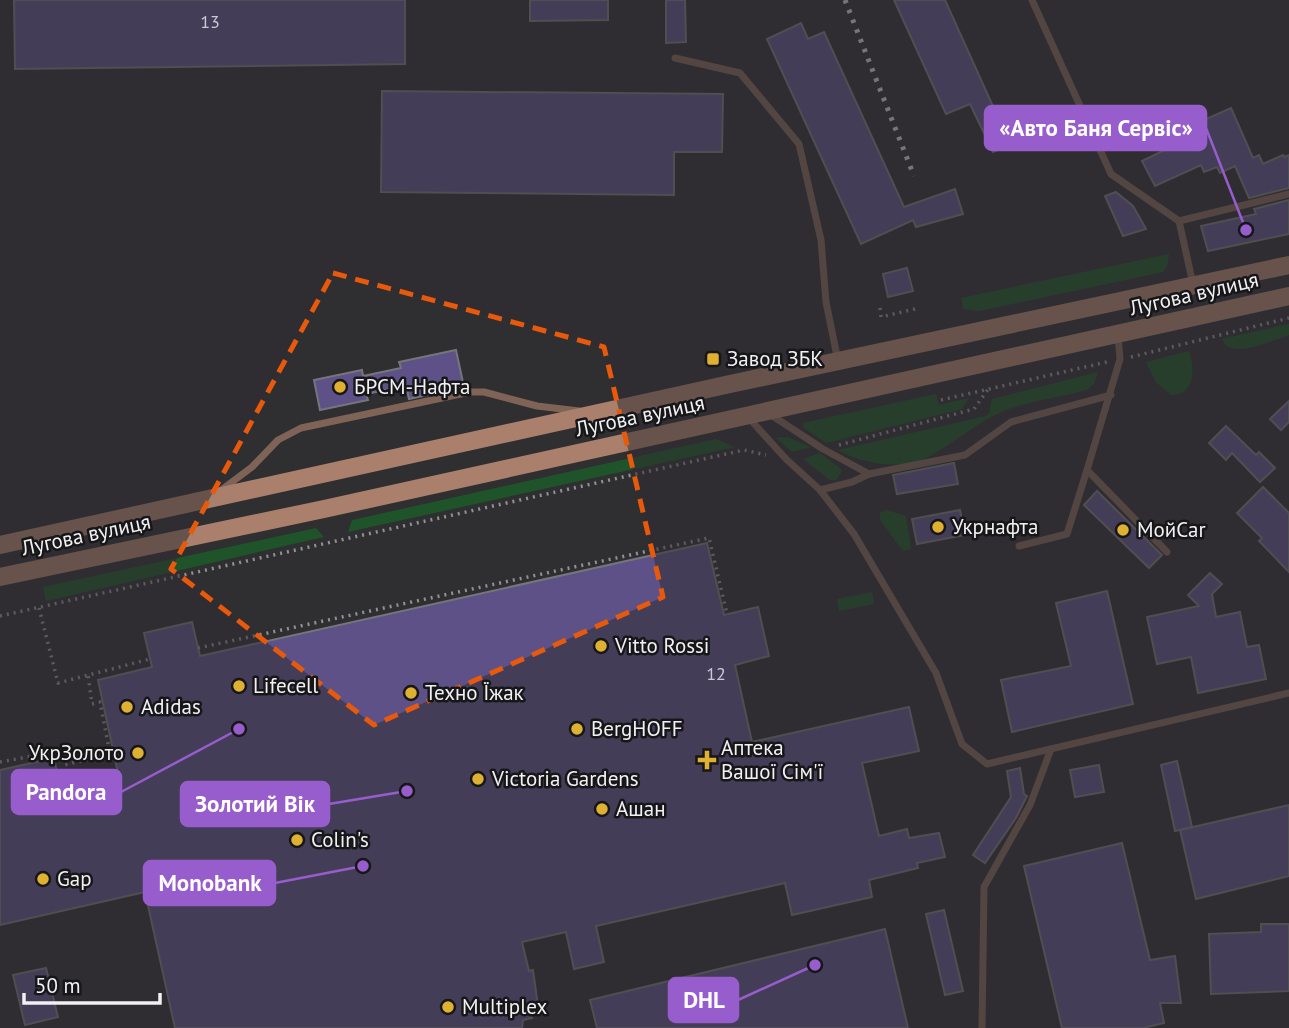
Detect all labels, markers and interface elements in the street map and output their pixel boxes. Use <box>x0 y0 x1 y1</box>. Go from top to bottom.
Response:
house number: 13 <box>200 10 220 33</box>
callout: «Авто Баня Сервіс» <box>985 106 1206 150</box>
text: «Авто Баня Сервіс» <box>999 113 1193 142</box>
street label: Лугова вулиця <box>1126 266 1261 322</box>
place label: Завод ЗБК <box>727 345 823 372</box>
marker: Завод ЗБК <box>705 351 721 367</box>
place label: БРСМ-Нафта <box>354 373 470 400</box>
marker: БРСМ-Нафта <box>332 379 348 395</box>
street label: Лугова вулиця <box>572 389 707 443</box>
street label: Лугова вулиця <box>18 508 153 562</box>
place label: Укрнафта <box>952 513 1038 540</box>
place label: МойCar <box>1137 516 1206 543</box>
marker: Укрнафта <box>930 519 946 535</box>
marker: МойCar <box>1115 522 1131 538</box>
place label: Vitto Rossi <box>614 632 709 659</box>
marker: Vitto Rossi <box>593 638 609 654</box>
house number: 12 <box>706 662 726 685</box>
place label: Lifecell <box>253 672 318 699</box>
marker: Lifecell <box>231 678 247 694</box>
place label: Техно Їжак <box>425 679 524 706</box>
marker: Техно Їжак <box>403 685 419 701</box>
place label: Adidas <box>141 693 201 720</box>
marker: Adidas <box>119 699 135 715</box>
place label: BergHOFF <box>591 715 683 742</box>
marker: BergHOFF <box>569 721 585 737</box>
place label: Аптека Вашої Сім'ї <box>721 734 824 785</box>
place label: УкрЗолото <box>29 739 124 766</box>
marker: УкрЗолото <box>130 745 146 761</box>
marker: Аптека Вашої Сім'ї <box>699 752 715 768</box>
place label: Victoria Gardens <box>491 765 639 792</box>
callout: Pandora <box>12 770 121 814</box>
marker: Victoria Gardens <box>470 771 486 787</box>
text: Pandora <box>26 777 106 806</box>
callout: Золотий Вік <box>181 782 329 826</box>
text: Золотий Вік <box>195 789 316 818</box>
place label: Ашан <box>616 795 666 822</box>
marker: Ашан <box>594 801 610 817</box>
place label: Colin's <box>311 826 369 853</box>
marker: Colin's <box>289 832 305 848</box>
callout: Monobank <box>144 861 275 905</box>
place label: Gap <box>57 865 92 892</box>
text: Monobank <box>158 868 262 897</box>
marker: Gap <box>35 871 51 887</box>
scale bar <box>24 962 161 1006</box>
text: 50 m <box>35 972 81 999</box>
callout: DHL <box>669 978 738 1022</box>
text: DHL <box>683 985 725 1014</box>
place label: Multiplex <box>462 993 547 1020</box>
marker: Multiplex <box>440 999 456 1015</box>

